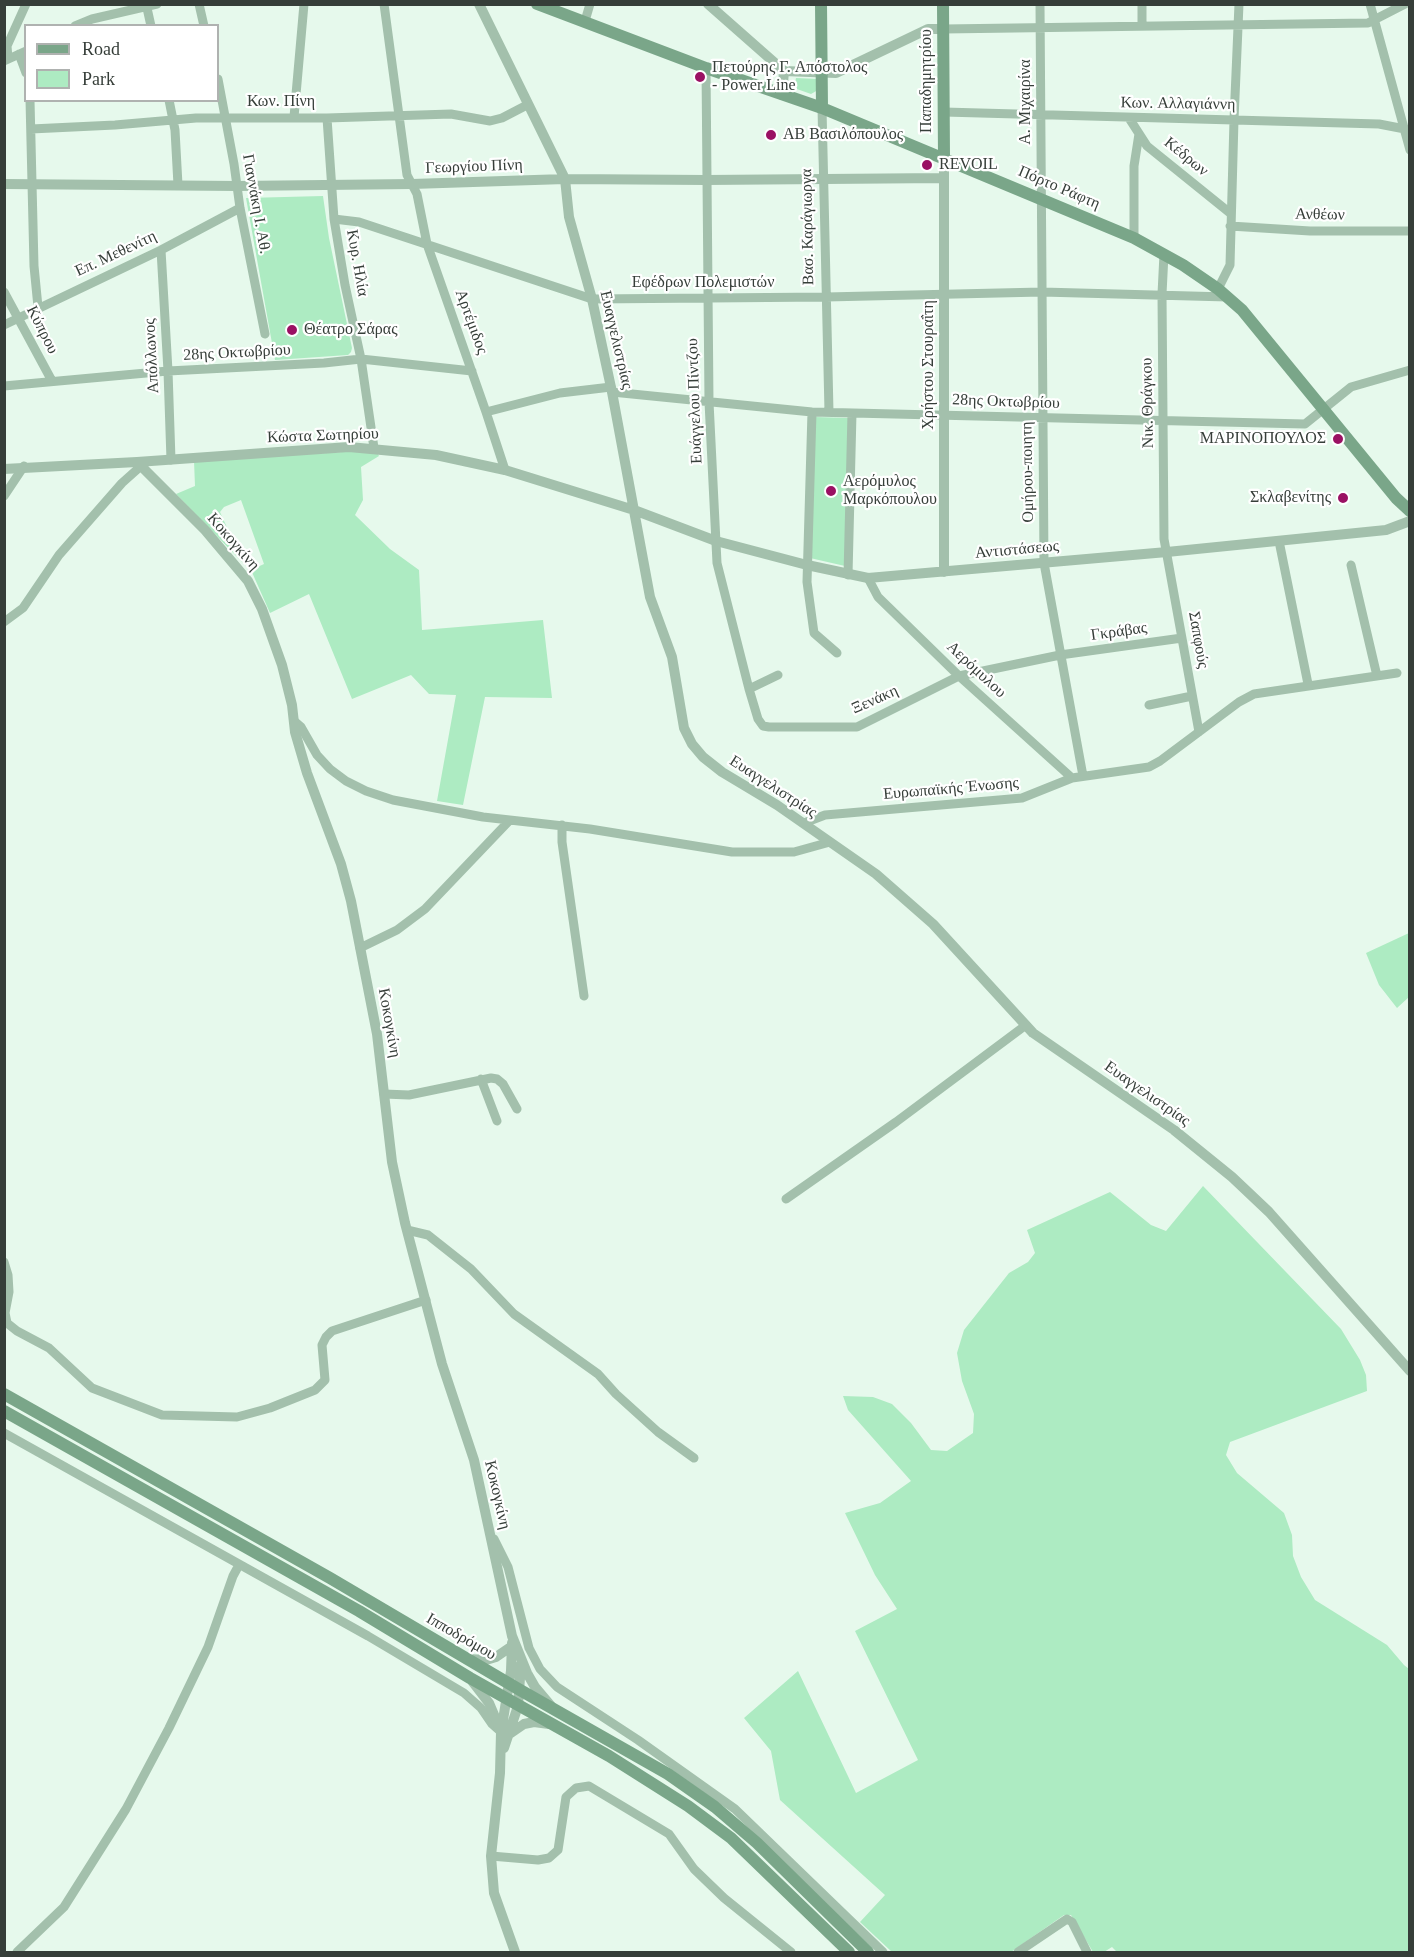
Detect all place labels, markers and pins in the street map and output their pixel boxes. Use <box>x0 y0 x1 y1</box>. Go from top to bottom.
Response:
place label: Πετούρης Γ. Απόστολος - Power Line <box>712 58 867 96</box>
marker: Πετούρης Γ. Απόστολος - Power Line <box>693 70 707 84</box>
place label: ΑΒ Βασιλόπουλος <box>783 125 903 145</box>
marker: ΑΒ Βασιλόπουλος <box>764 128 778 142</box>
place label: REVOIL <box>939 155 998 175</box>
marker: REVOIL <box>920 158 934 172</box>
place label: Θέατρο Σάρας <box>304 320 397 340</box>
marker: Θέατρο Σάρας <box>285 323 299 337</box>
place label: ΜΑΡΙΝΟΠΟΥΛΟΣ <box>1200 429 1326 449</box>
marker: ΜΑΡΙΝΟΠΟΥΛΟΣ <box>1331 432 1345 446</box>
place label: Αερόμυλος Μαρκόπουλου <box>843 472 937 510</box>
marker: Αερόμυλος Μαρκόπουλου <box>824 484 838 498</box>
place label: Σκλαβενίτης <box>1250 488 1331 508</box>
marker: Σκλαβενίτης <box>1336 491 1350 505</box>

